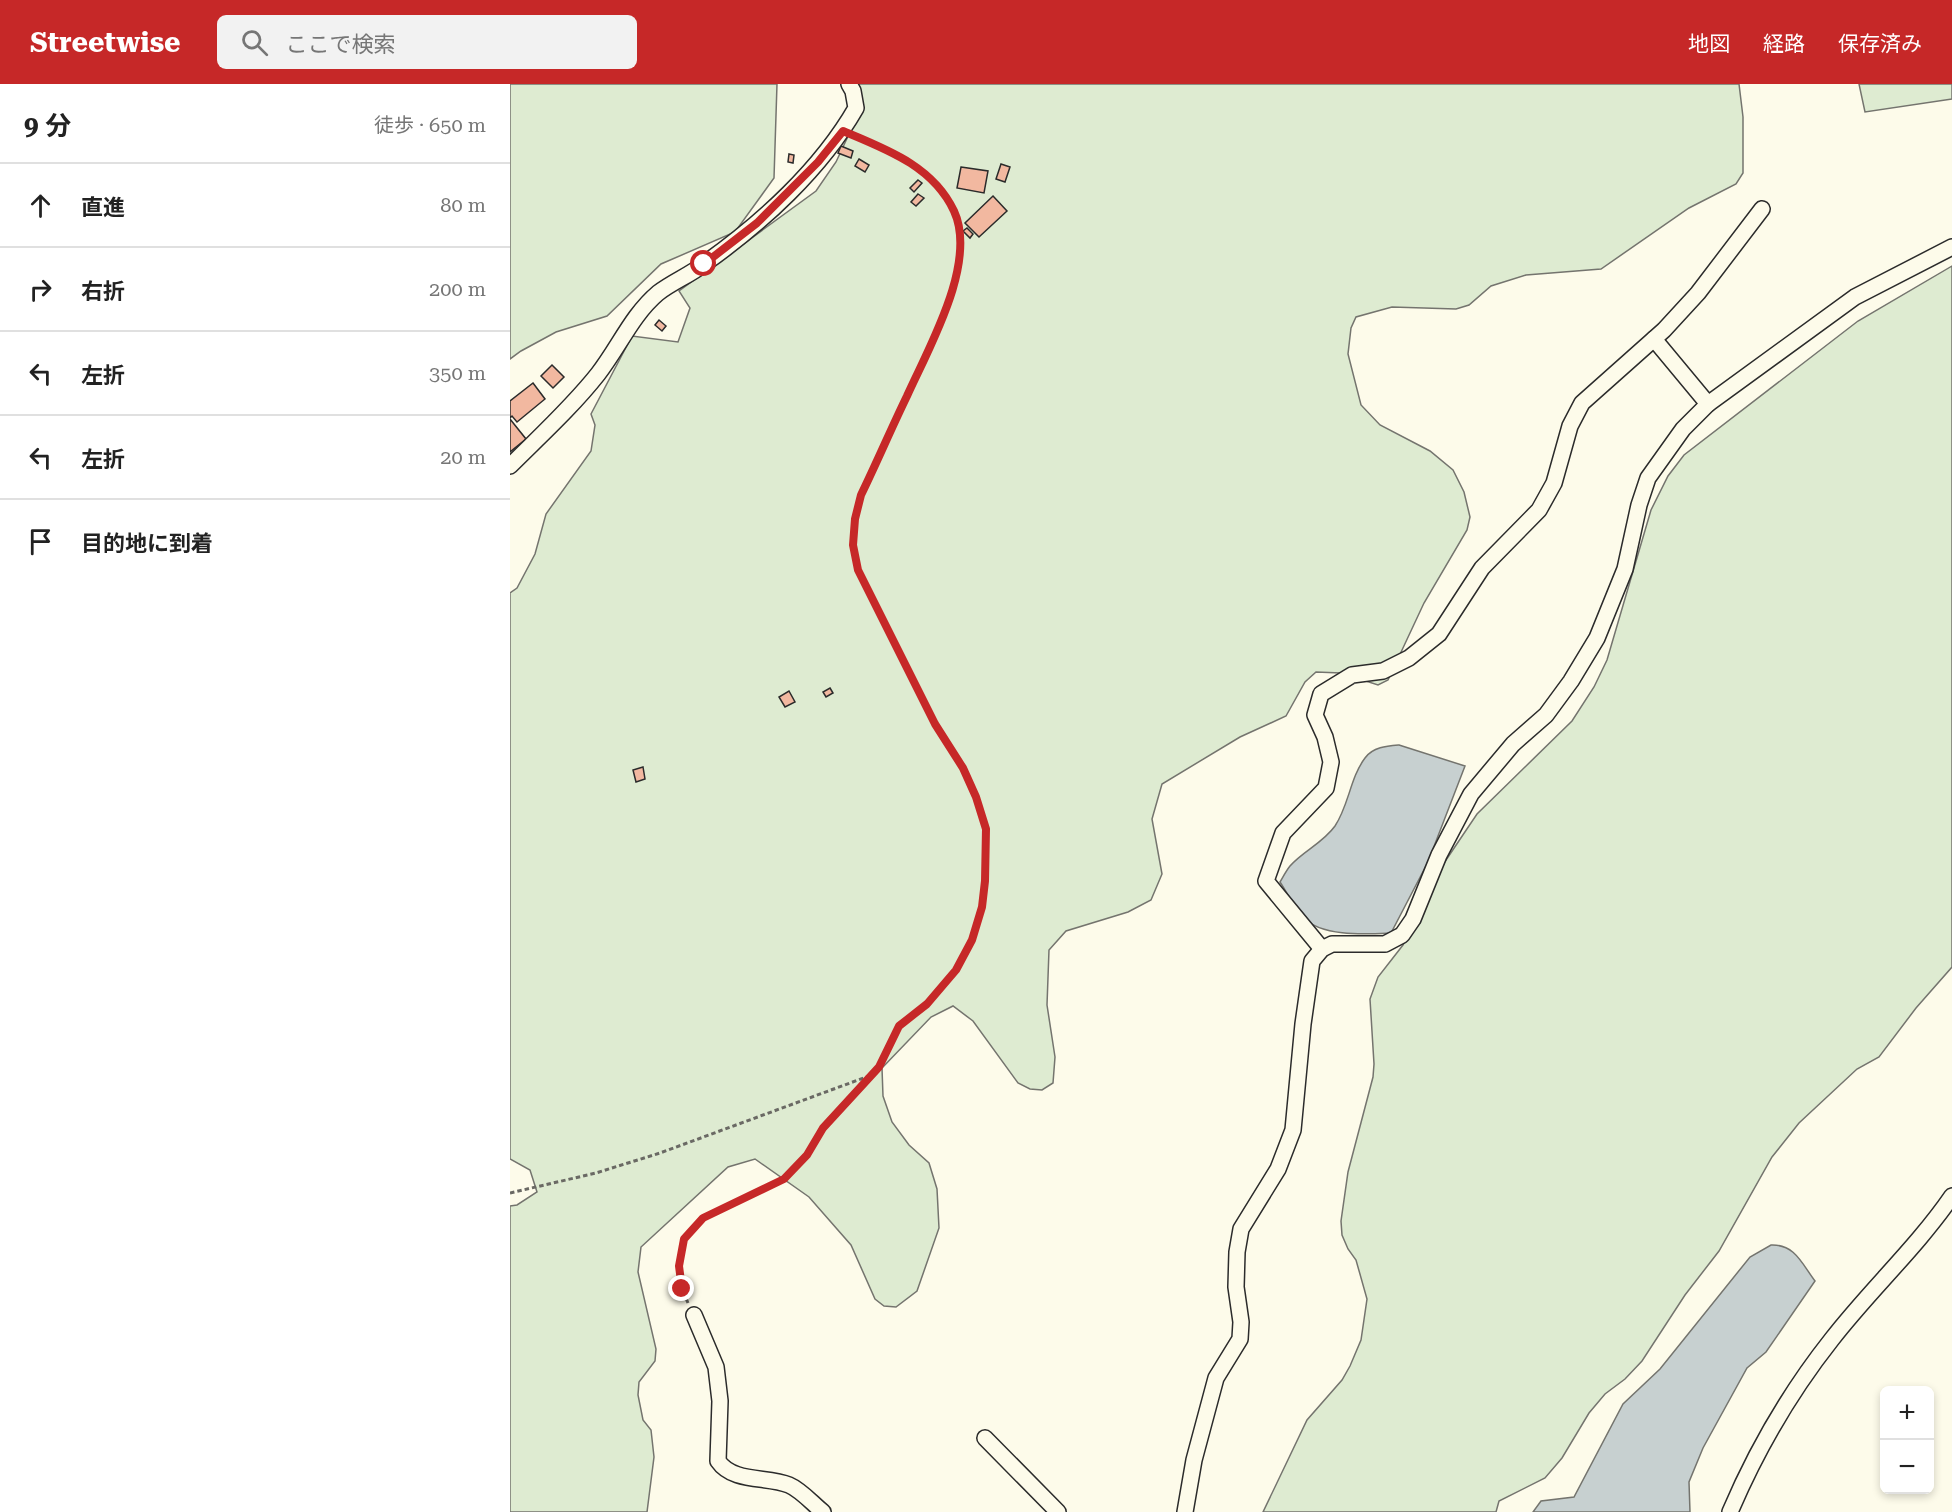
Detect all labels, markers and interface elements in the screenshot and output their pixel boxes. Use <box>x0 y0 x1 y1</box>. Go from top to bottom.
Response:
search box <box>217 15 637 69</box>
text: Streetwise <box>30 26 181 59</box>
icon: search <box>238 26 271 59</box>
text: ここで検索 <box>286 32 396 57</box>
text: 地図 <box>1688 32 1730 56</box>
text: 経路 <box>1763 32 1805 56</box>
text: 保存済み <box>1838 32 1922 56</box>
text: 9 分 <box>24 111 71 141</box>
text: 徒歩 · 650 m <box>374 113 486 137</box>
icon: ahead <box>24 189 57 222</box>
text: 80 m <box>440 193 486 217</box>
text: 直進 <box>81 195 125 220</box>
route start <box>690 250 716 276</box>
icon: right <box>24 273 57 306</box>
text: 200 m <box>429 277 486 301</box>
text: 右折 <box>81 279 125 304</box>
icon: left <box>24 357 57 390</box>
text: 350 m <box>429 361 486 385</box>
text: 左折 <box>81 363 125 388</box>
icon: left <box>24 441 57 474</box>
text: 20 m <box>440 445 486 469</box>
text: 左折 <box>81 447 125 472</box>
icon: arrive <box>24 525 57 558</box>
text: 目的地に到着 <box>81 531 213 556</box>
route end <box>668 1275 694 1301</box>
map controls <box>1880 1386 1934 1494</box>
button: + <box>1880 1386 1934 1440</box>
button: − <box>1880 1440 1934 1494</box>

